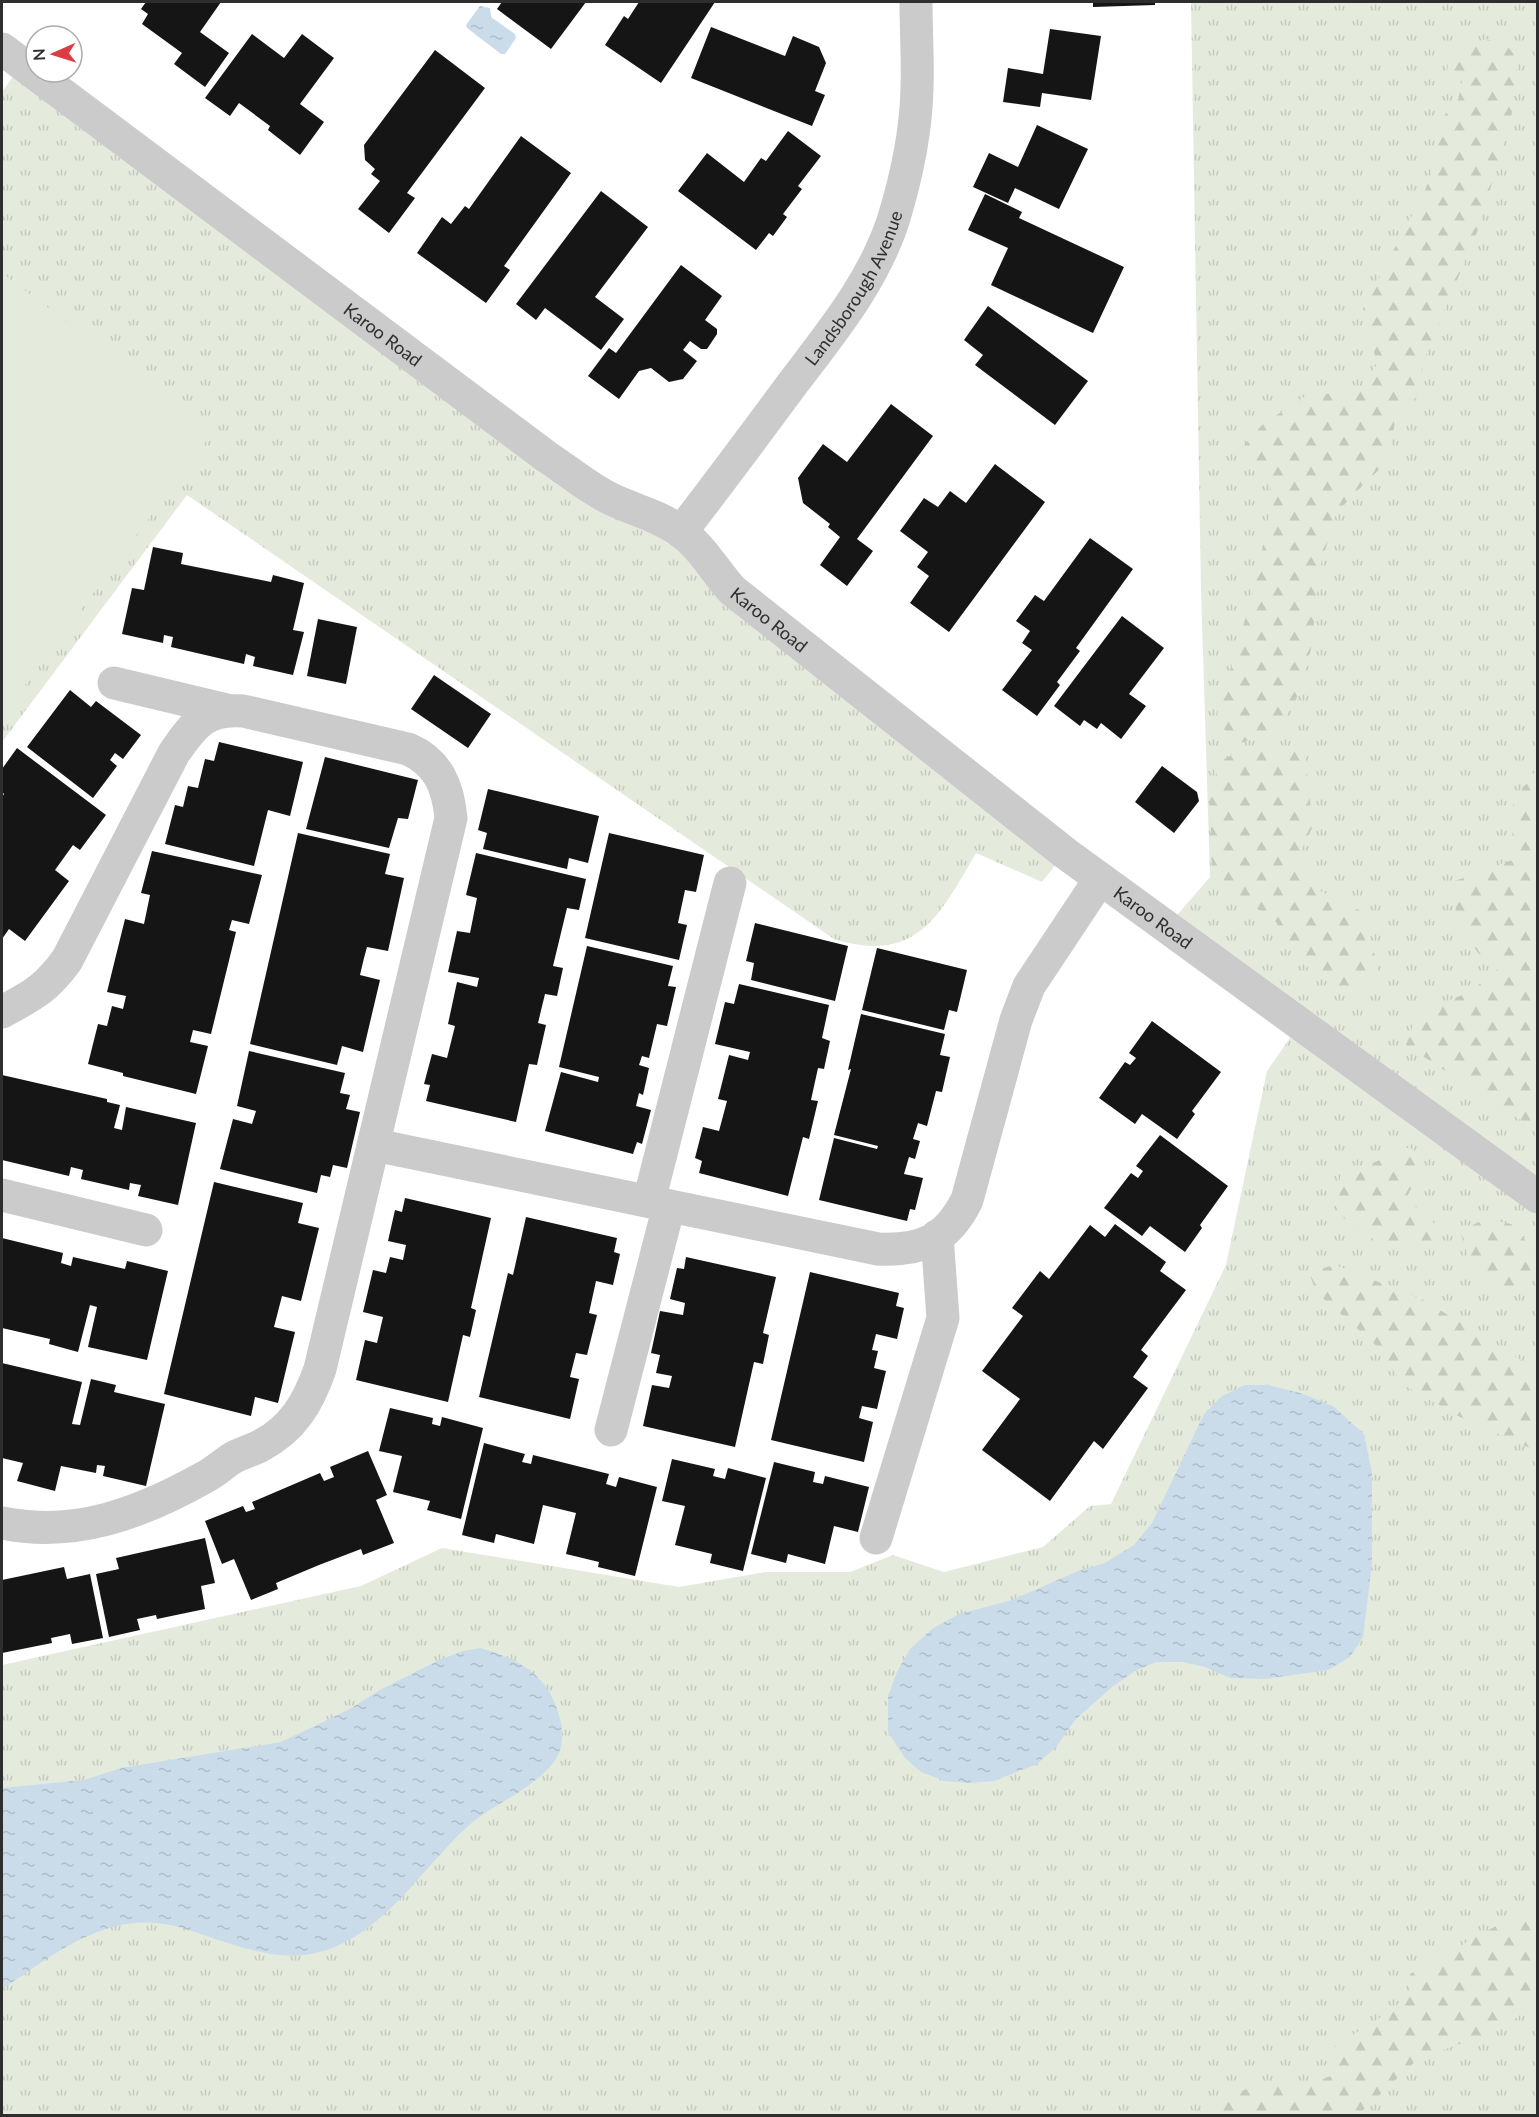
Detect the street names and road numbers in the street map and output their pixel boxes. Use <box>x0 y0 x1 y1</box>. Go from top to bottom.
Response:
street label: Landsborough Avenue <box>800 208 906 369</box>
street label: Karoo Road <box>340 298 426 371</box>
street label: Karoo Road <box>726 582 812 657</box>
street label: Karoo Road <box>1110 881 1197 953</box>

